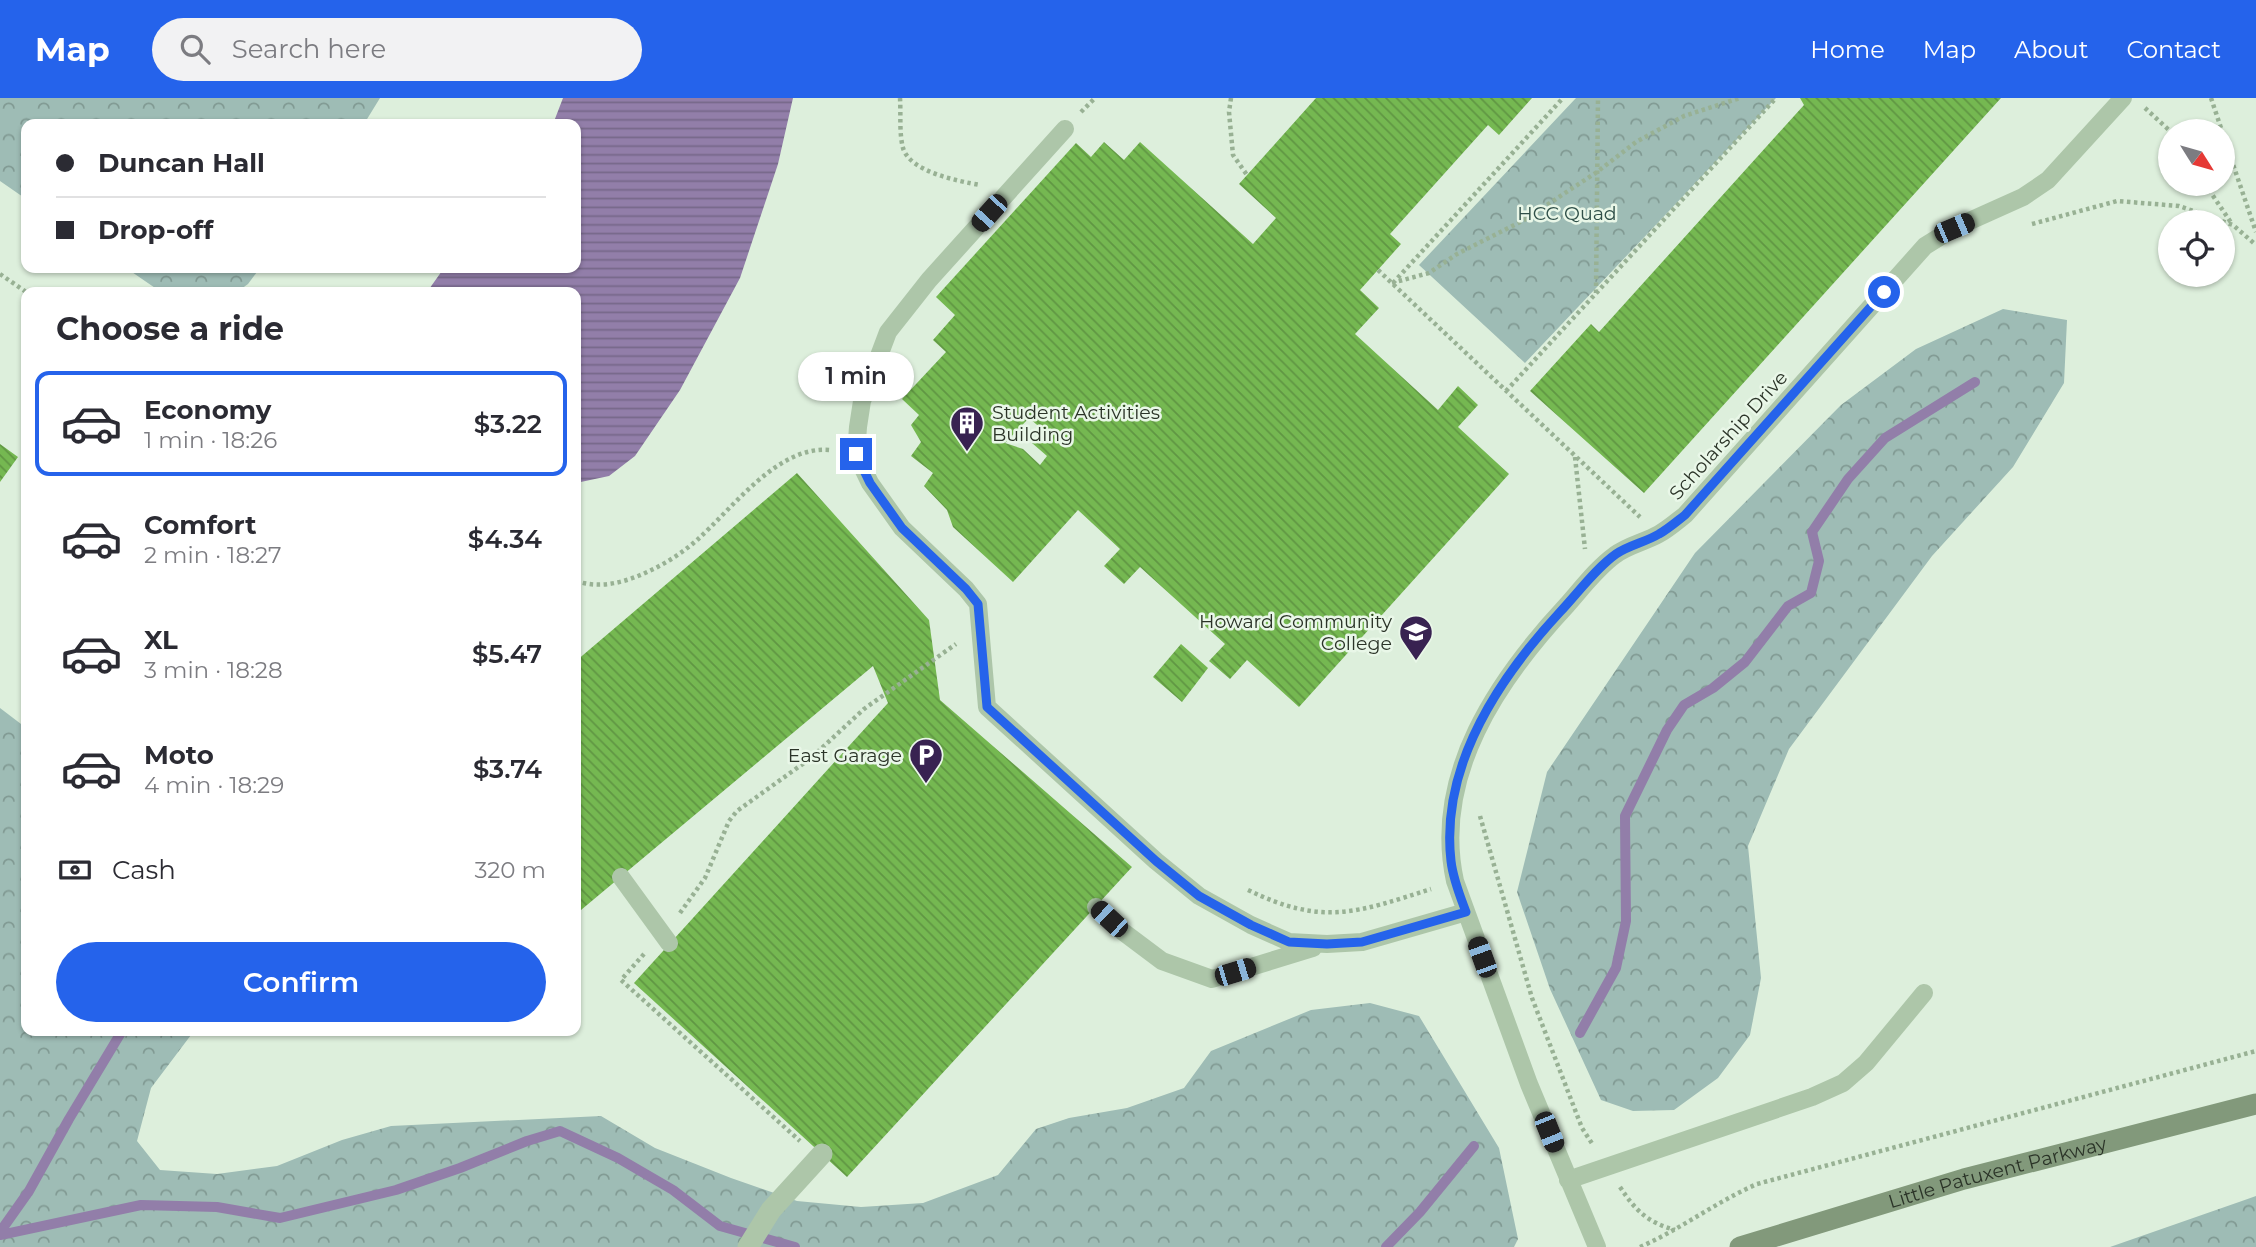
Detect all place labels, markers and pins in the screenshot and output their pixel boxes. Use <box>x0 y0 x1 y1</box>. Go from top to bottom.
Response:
place label: Student Activities Building <box>992 401 1160 446</box>
building icon: Student Activities Building <box>948 404 986 453</box>
place label: Howard Community College <box>1199 610 1393 655</box>
school or university icon: Howard Community College <box>1397 613 1435 662</box>
parking icon: East Garage <box>907 736 945 785</box>
place label: East Garage <box>788 744 902 767</box>

